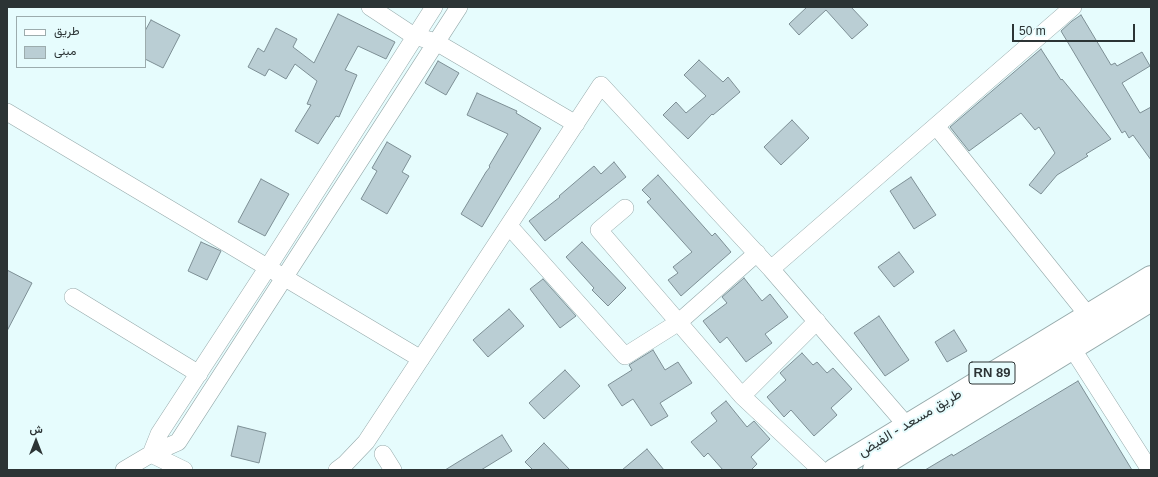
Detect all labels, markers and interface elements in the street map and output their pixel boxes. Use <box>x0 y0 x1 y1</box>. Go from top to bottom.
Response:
legend <box>16 16 146 68</box>
scale bar <box>1014 16 1137 42</box>
text: طريق <box>54 24 79 38</box>
text: 50 m <box>1019 24 1046 38</box>
text: مبنى <box>54 44 76 58</box>
road number: RN 89 <box>969 362 1015 384</box>
street label: طريق مسعد - الفيض <box>855 385 965 461</box>
north arrow <box>16 421 56 461</box>
text: ش <box>29 423 43 435</box>

